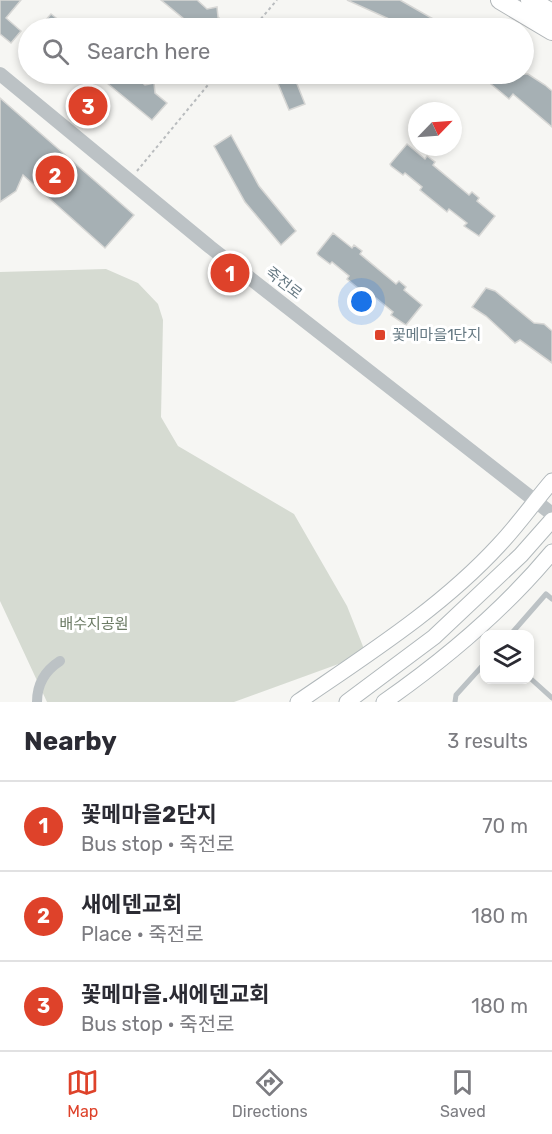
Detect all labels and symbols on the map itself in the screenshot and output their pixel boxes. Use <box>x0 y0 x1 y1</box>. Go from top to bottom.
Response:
pin: 3 <box>68 84 107 128</box>
north arrow <box>408 102 462 156</box>
pin: 2 <box>36 152 74 198</box>
pin: 1 <box>210 250 250 296</box>
street label: 죽전로 <box>262 263 306 303</box>
your location <box>347 287 376 316</box>
place label: 꽃메마을1단지 <box>392 326 481 344</box>
marker: 꽃메마을1단지 <box>373 328 387 342</box>
park label: 배수지공원 <box>59 615 129 633</box>

